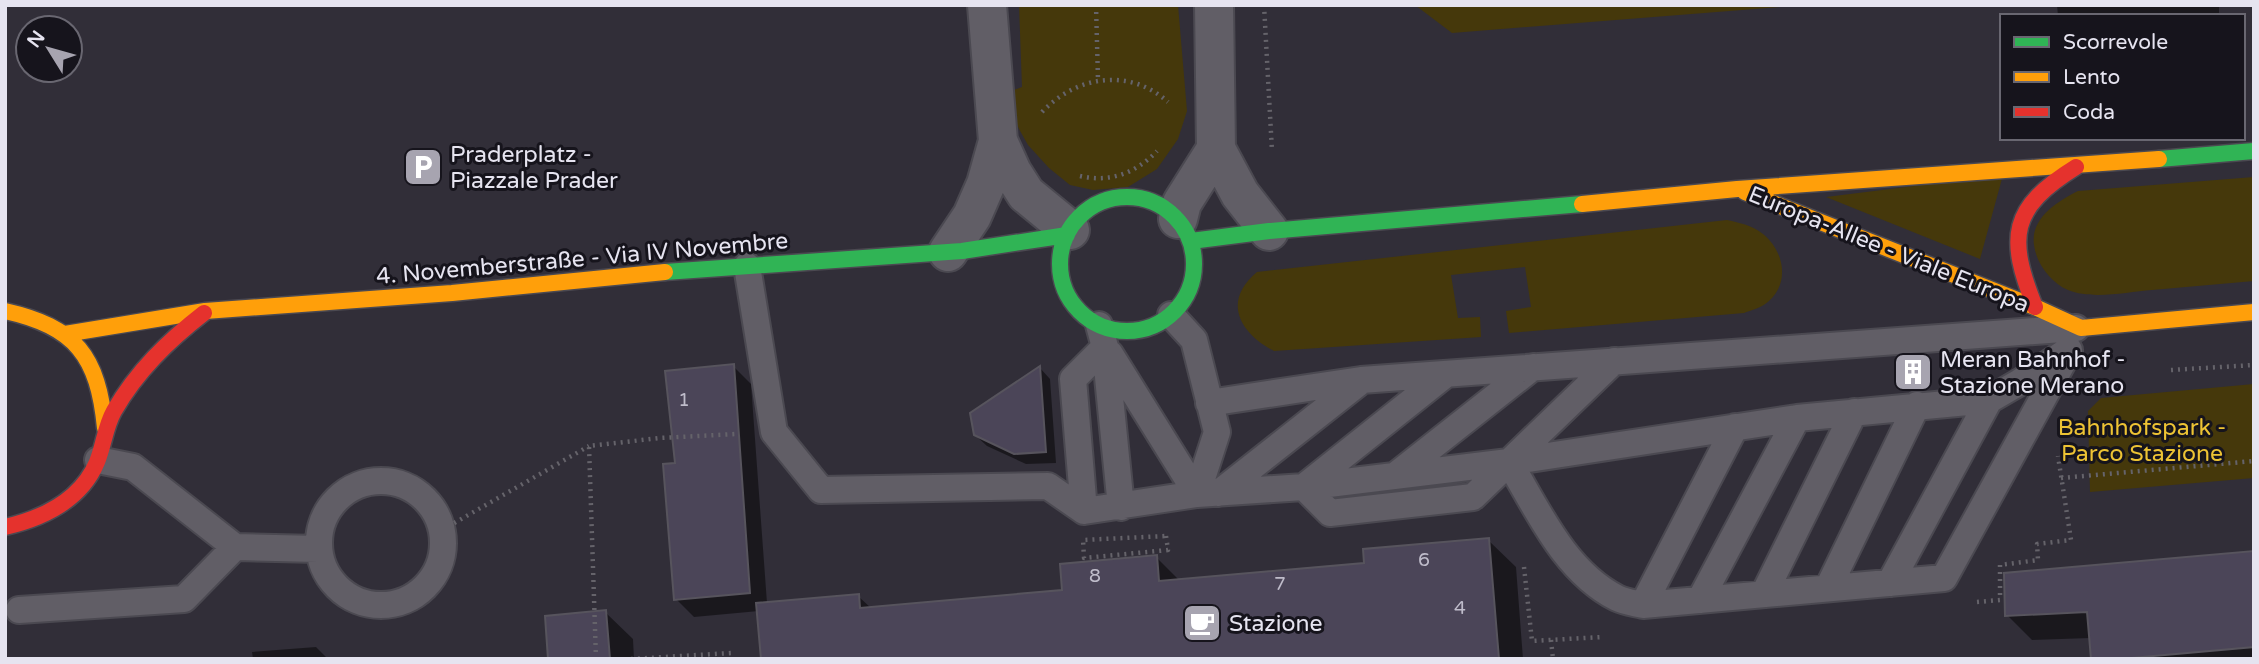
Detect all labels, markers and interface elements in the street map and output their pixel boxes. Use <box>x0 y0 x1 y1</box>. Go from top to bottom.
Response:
north arrow <box>14 14 84 84</box>
legend <box>2000 14 2245 140</box>
text: N <box>23 27 50 52</box>
text: Scorrevole <box>2063 30 2168 55</box>
text: Lento <box>2063 65 2120 90</box>
text: Coda <box>2063 100 2115 125</box>
place label: Praderplatz - Piazzale Prader <box>450 141 618 195</box>
parking icon: Praderplatz - Piazzale Prader <box>402 146 444 188</box>
street label: Europa-Allee - Viale Europa <box>1744 181 2033 319</box>
street label: 4. Novemberstraße - Via IV Novembre <box>375 227 789 291</box>
place label: Meran Bahnhof - Stazione Merano <box>1940 346 2126 400</box>
building icon: Meran Bahnhof - Stazione Merano <box>1892 351 1934 393</box>
house number: 1 <box>678 389 690 411</box>
park label: Bahnhofspark - Parco Stazione <box>2058 414 2226 468</box>
house number: 6 <box>1418 549 1430 571</box>
house number: 8 <box>1089 565 1101 587</box>
house number: 7 <box>1274 573 1286 595</box>
house number: 4 <box>1454 597 1466 619</box>
cafe icon: Stazione <box>1181 602 1223 644</box>
place label: Stazione <box>1229 610 1323 638</box>

